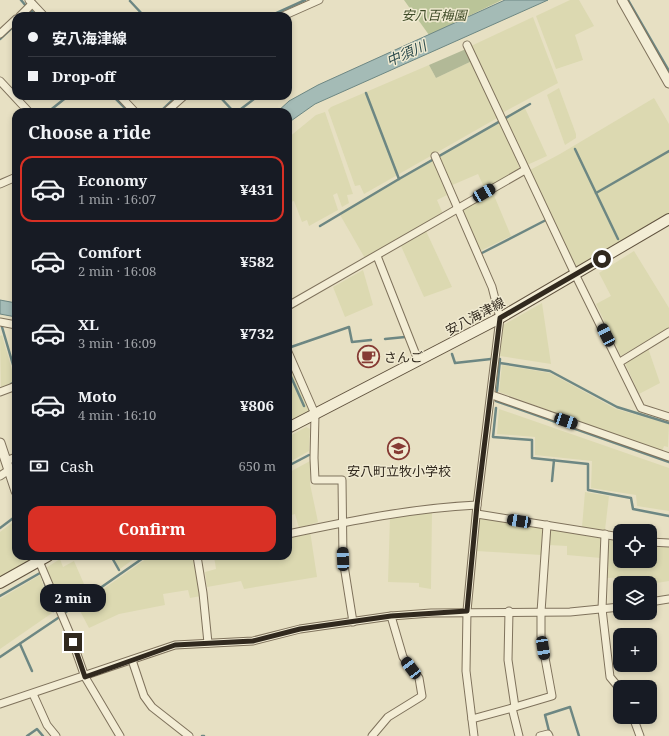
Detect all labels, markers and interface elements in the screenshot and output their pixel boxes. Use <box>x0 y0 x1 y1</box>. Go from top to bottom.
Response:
park label: 安八百梅園 <box>401 6 468 24</box>
text: 安八海津線 <box>52 28 127 48</box>
water label: 中須川 <box>383 35 431 70</box>
text: Drop-off <box>52 66 116 86</box>
text: Choose a ride <box>28 120 151 144</box>
text: Economy <box>78 170 147 190</box>
icon: car <box>30 171 66 207</box>
text: ¥431 <box>240 179 274 199</box>
car <box>471 182 497 204</box>
text: 1 min · 16:07 <box>78 190 156 208</box>
text: Comfort <box>78 242 141 262</box>
icon: car <box>30 243 66 279</box>
route start <box>593 250 611 268</box>
text: ¥582 <box>240 251 274 271</box>
text: 2 min · 16:08 <box>78 262 156 280</box>
street label: 安八海津線 <box>442 293 508 339</box>
text: XL <box>78 314 99 334</box>
icon: car <box>30 315 66 351</box>
car <box>595 322 617 348</box>
text: ¥732 <box>240 323 274 343</box>
text: 3 min · 16:09 <box>78 334 156 352</box>
cafe icon: さんご <box>355 344 381 370</box>
place label: さんご <box>384 348 423 366</box>
text: Moto <box>78 386 117 406</box>
icon: car <box>30 387 66 423</box>
text: ¥806 <box>240 395 274 415</box>
text: 4 min · 16:10 <box>78 406 156 424</box>
car <box>553 411 579 431</box>
school or university icon: 安八町立牧小学校 <box>386 436 412 462</box>
icon: cash <box>28 455 50 477</box>
text: Cash <box>60 456 94 476</box>
text: 650 m <box>239 457 276 475</box>
place label: 安八町立牧小学校 <box>347 462 451 480</box>
button: Confirm <box>28 506 276 552</box>
car <box>506 513 532 529</box>
map controls <box>613 524 657 724</box>
button: locate <box>613 524 657 568</box>
car <box>337 547 349 571</box>
button: layers <box>613 576 657 620</box>
callout: 2 min <box>40 584 106 612</box>
text: 2 min <box>55 589 91 607</box>
button: + <box>613 628 657 672</box>
route end <box>64 633 82 651</box>
car <box>535 635 551 661</box>
car <box>399 655 423 681</box>
button: − <box>613 680 657 724</box>

